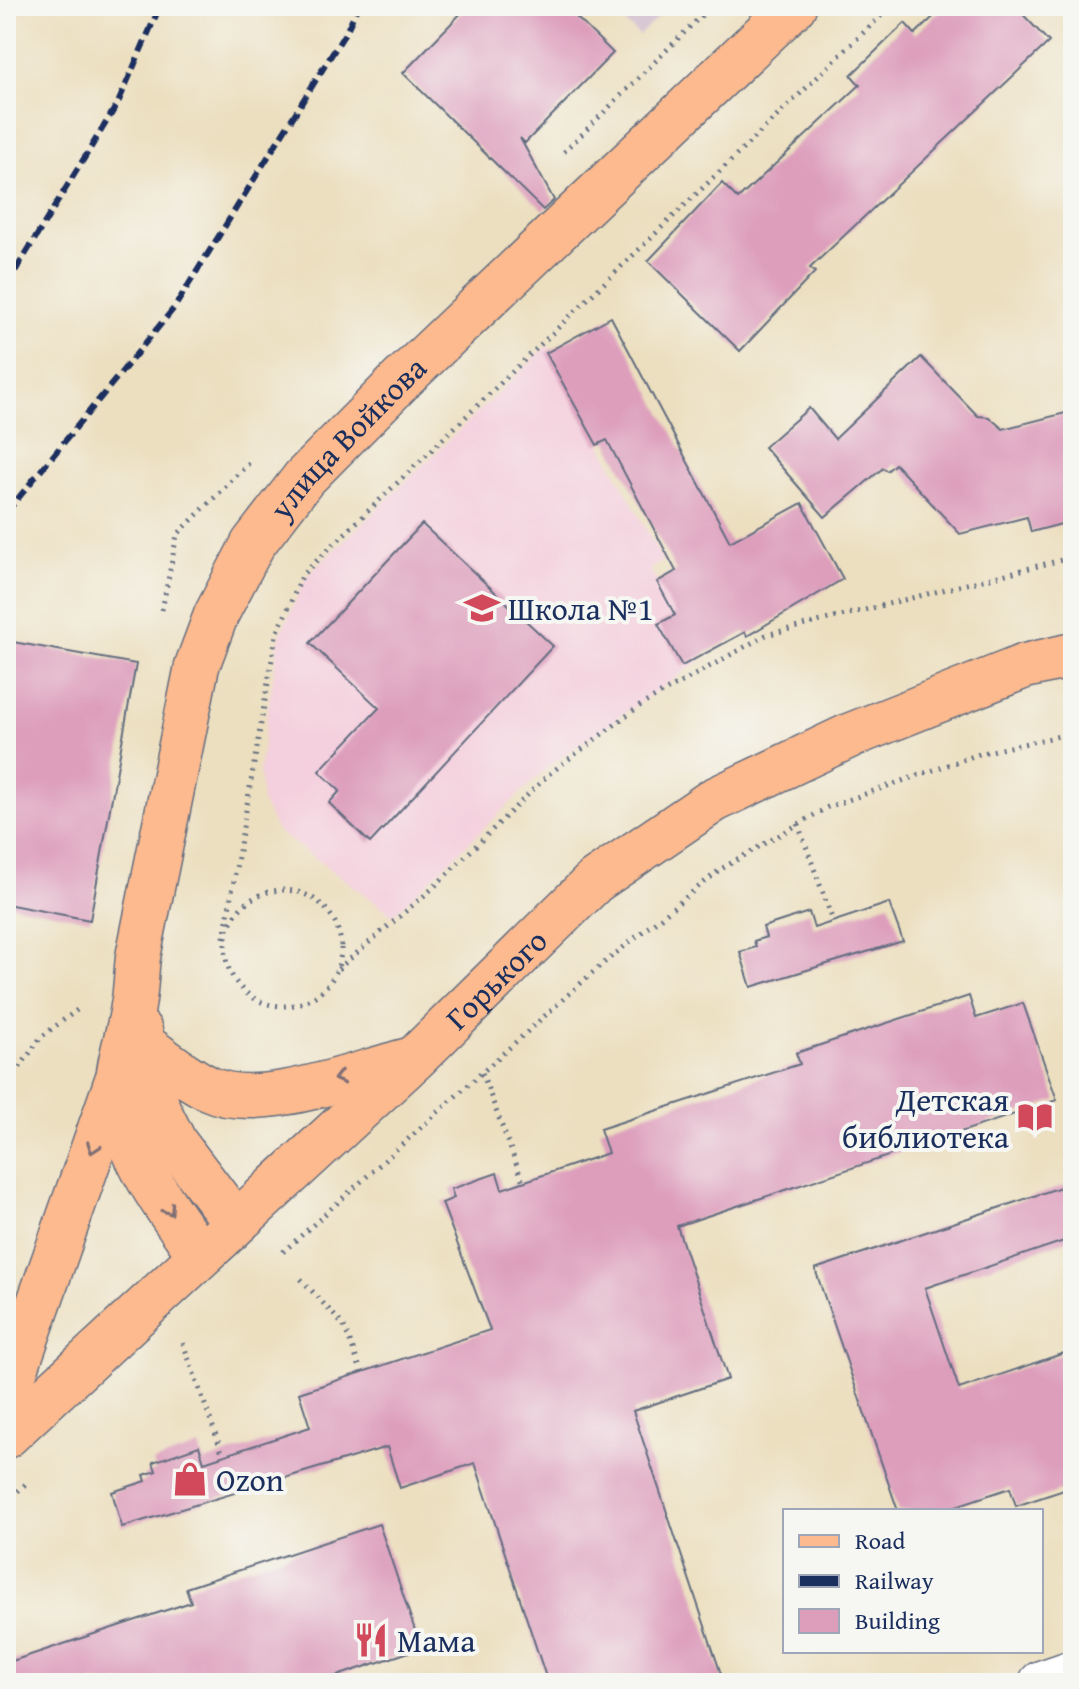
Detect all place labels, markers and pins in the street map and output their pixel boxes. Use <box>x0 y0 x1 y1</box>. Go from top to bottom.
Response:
place label: Школа №1 <box>508 585 653 632</box>
school or university icon: Школа №1 <box>463 589 501 627</box>
place label: Детская библиотека <box>842 1076 1010 1160</box>
library icon: Детская библиотека <box>1016 1098 1054 1136</box>
place label: Ozon <box>216 1456 284 1503</box>
shop icon: Ozon <box>171 1460 209 1498</box>
place label: Мама <box>397 1617 476 1664</box>
restaurant icon: Мама <box>352 1621 390 1659</box>

